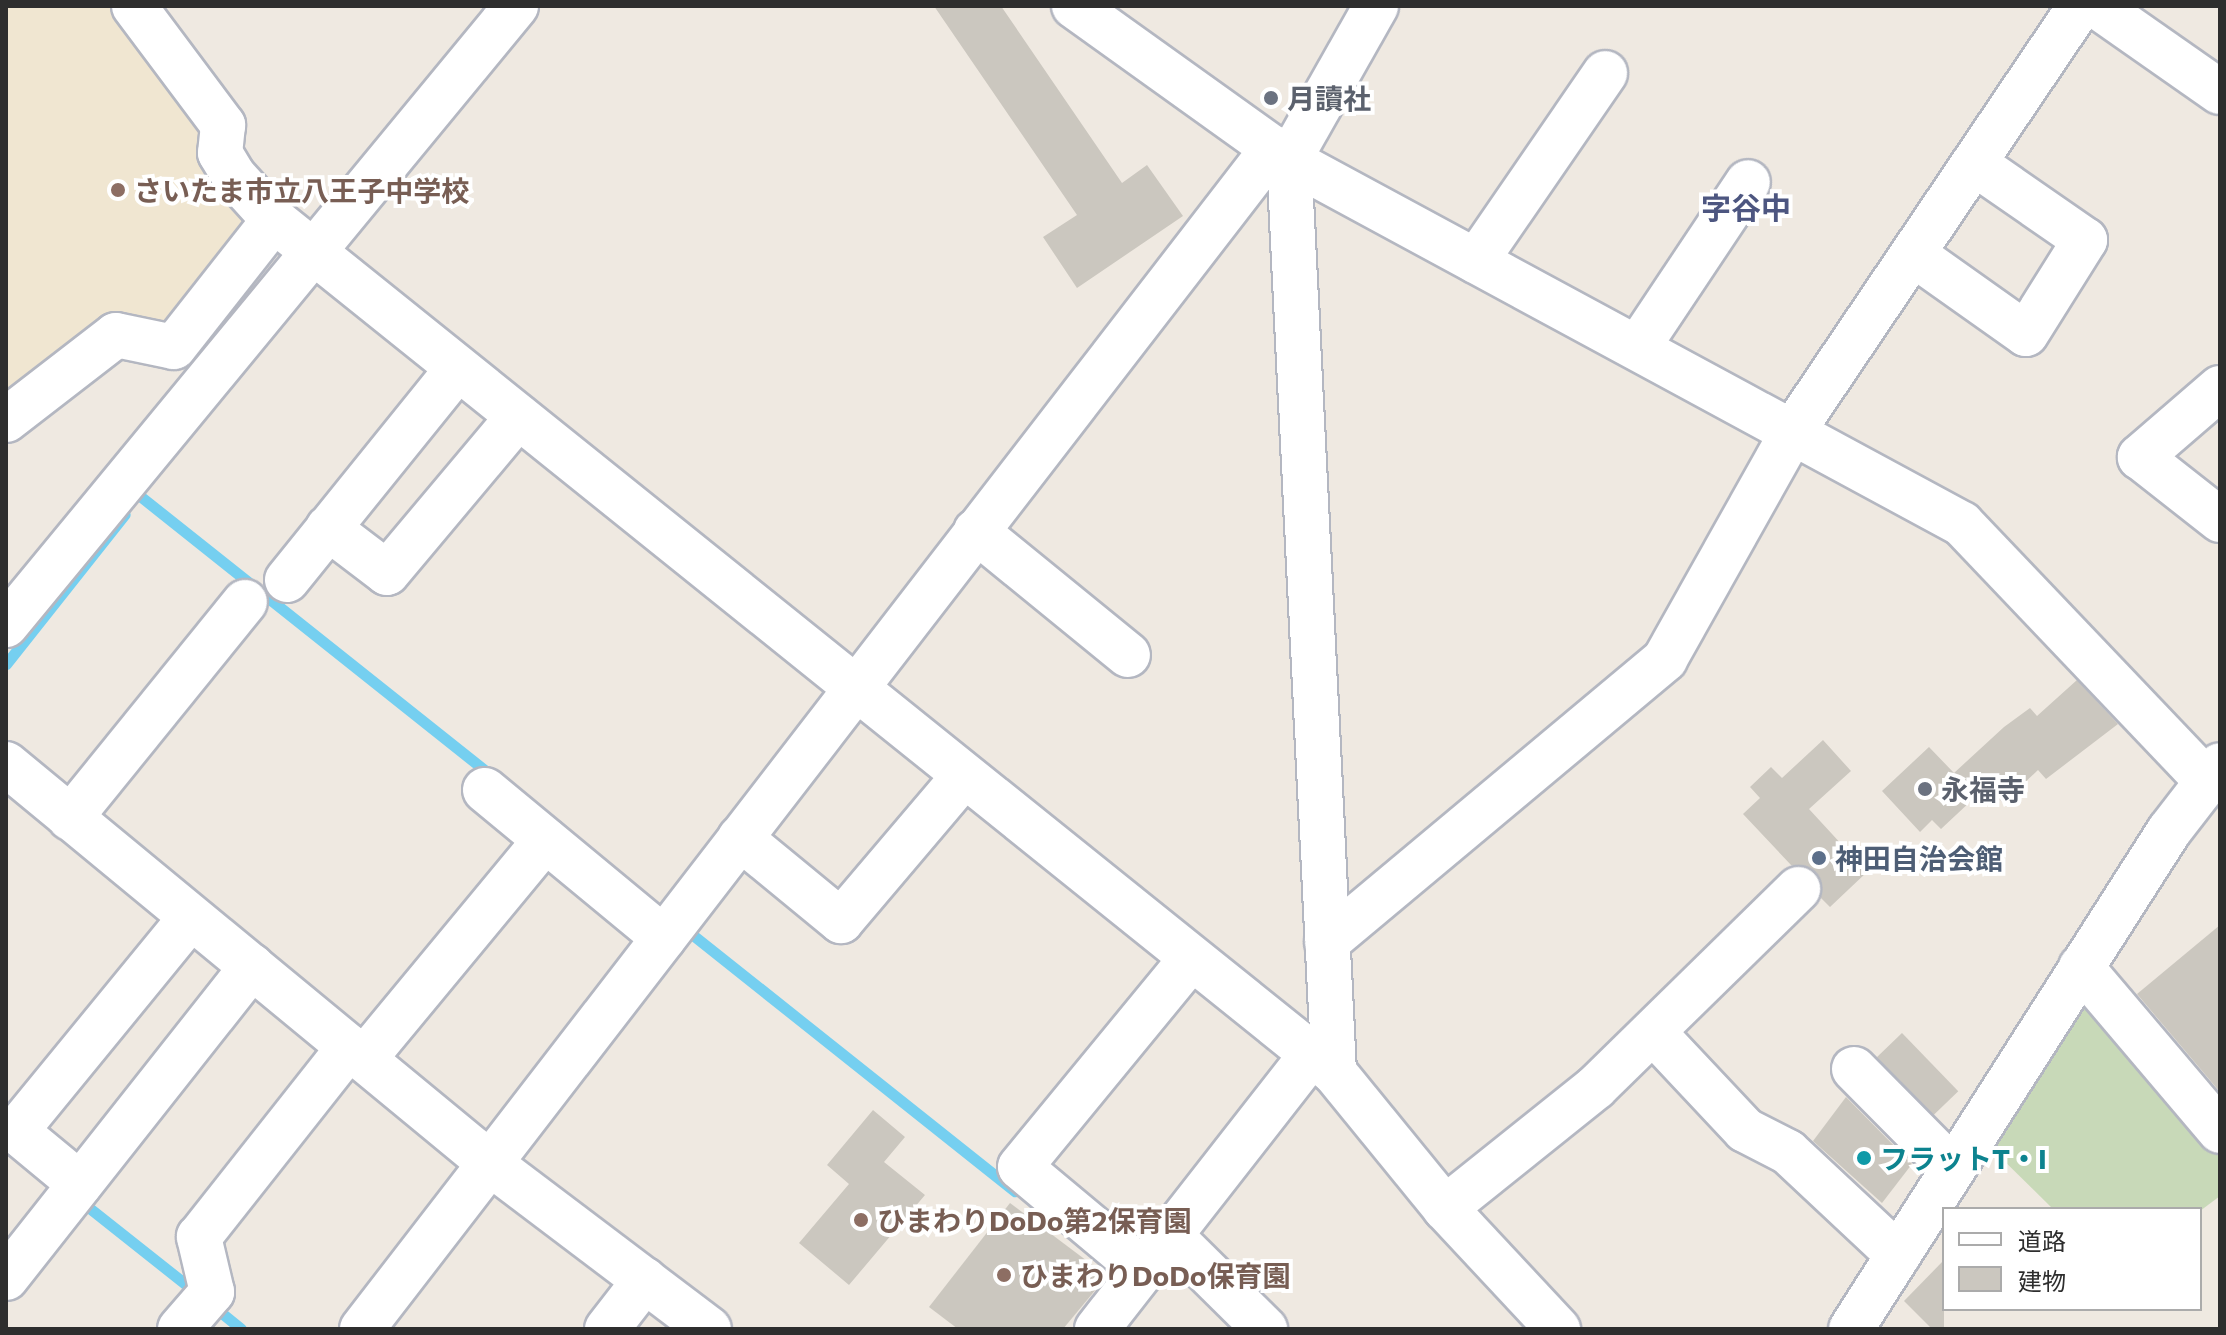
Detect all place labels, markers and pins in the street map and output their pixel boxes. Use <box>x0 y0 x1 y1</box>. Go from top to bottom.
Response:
place label: 月讀社 <box>1287 81 1371 115</box>
marker: 月讀社 <box>1262 89 1280 107</box>
place label: さいたま市立八王子中学校 <box>134 173 470 207</box>
marker: さいたま市立八王子中学校 <box>109 181 127 199</box>
place label: 永福寺 <box>1941 772 2025 806</box>
marker: 永福寺 <box>1916 780 1934 798</box>
place label: 神田自治会館 <box>1835 841 2003 875</box>
marker: 神田自治会館 <box>1810 849 1828 867</box>
place label: フラットT・I <box>1880 1141 2047 1175</box>
marker: フラットT・I <box>1855 1149 1873 1167</box>
place label: ひまわりDoDo第2保育園 <box>877 1203 1191 1237</box>
marker: ひまわりDoDo第2保育園 <box>852 1211 870 1229</box>
place label: ひまわりDoDo保育園 <box>1020 1258 1291 1292</box>
marker: ひまわりDoDo保育園 <box>995 1266 1013 1284</box>

